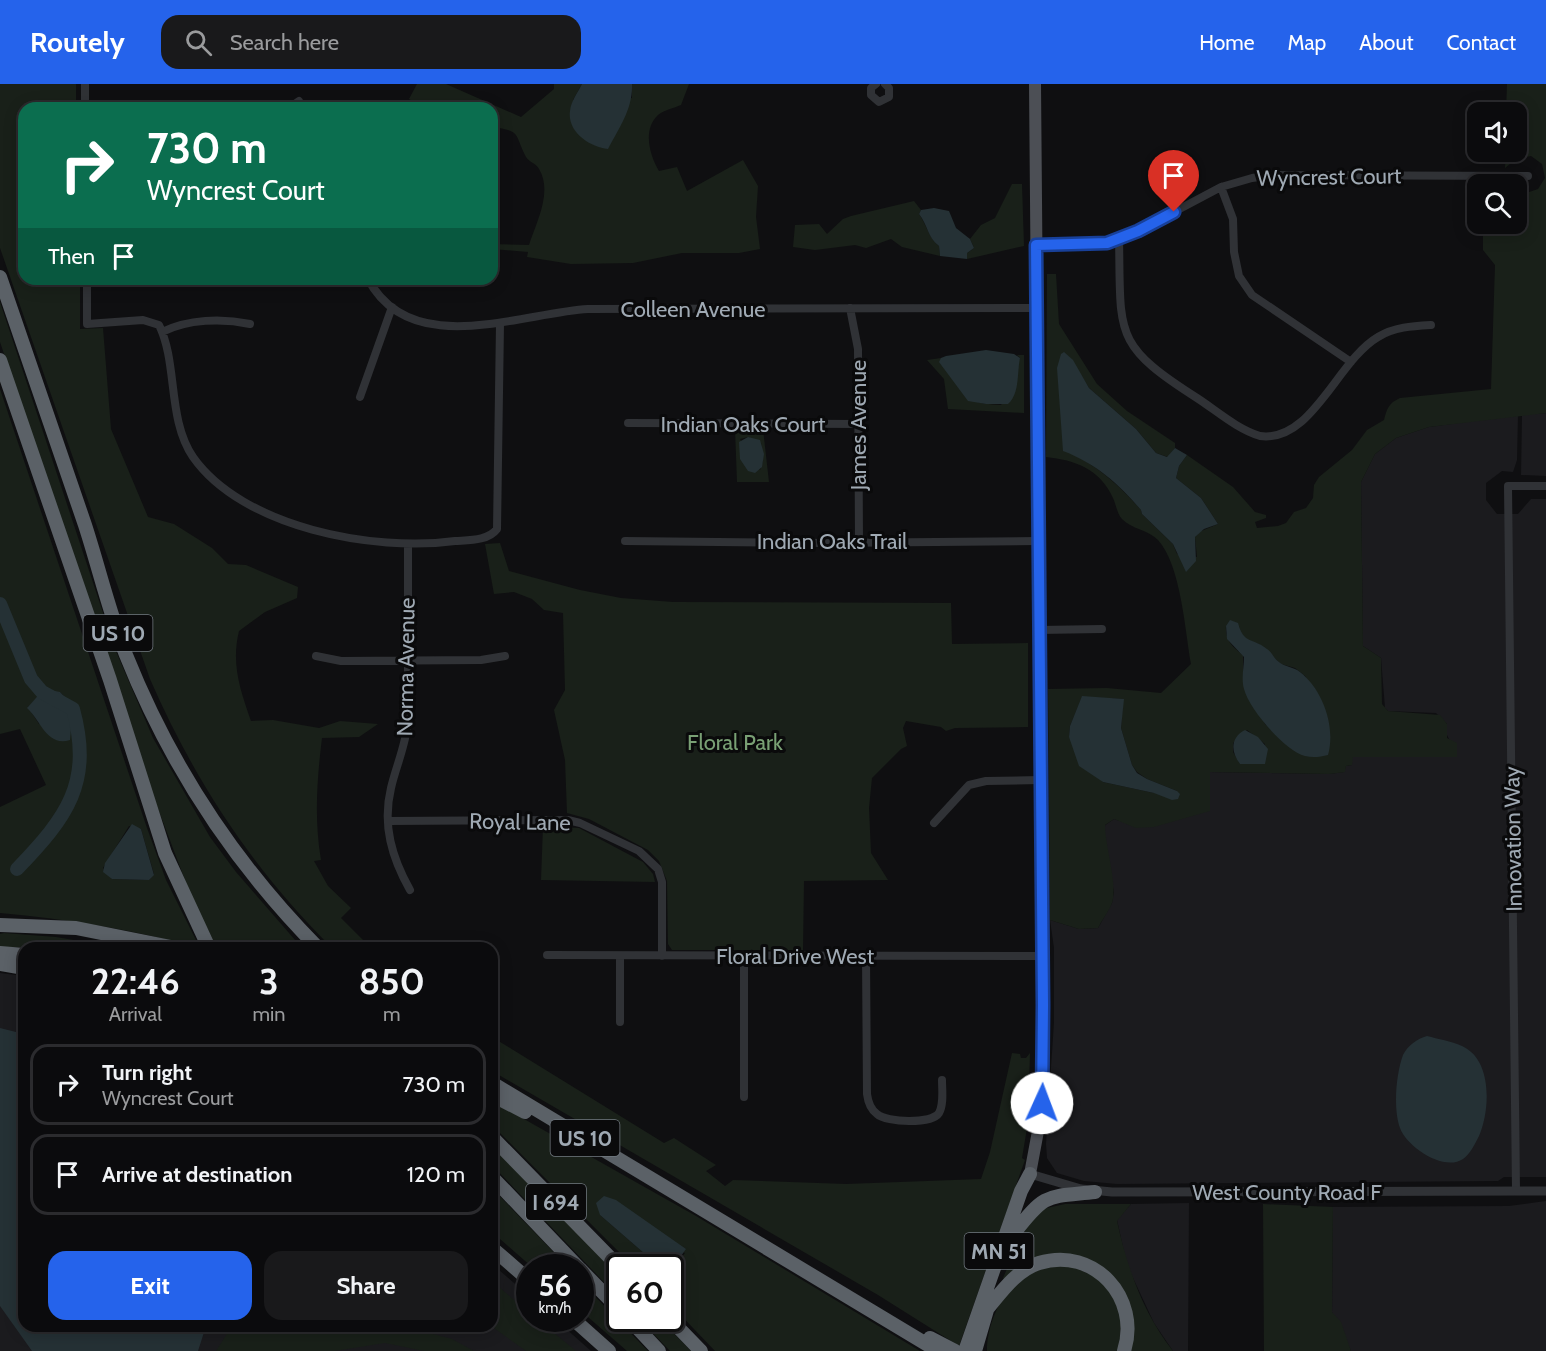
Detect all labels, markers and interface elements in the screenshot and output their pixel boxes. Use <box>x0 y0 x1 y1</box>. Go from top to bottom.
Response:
search box <box>161 15 581 69</box>
text: Routely <box>30 25 125 59</box>
icon: search <box>182 26 215 59</box>
text: Search here <box>230 29 339 56</box>
text: Home <box>1199 30 1255 55</box>
text: Map <box>1288 30 1326 55</box>
text: About <box>1359 30 1413 55</box>
text: Contact <box>1446 30 1516 55</box>
map controls <box>1467 102 1527 234</box>
button: sound <box>1467 102 1527 162</box>
text: 730 m <box>147 122 267 174</box>
icon: right <box>48 126 126 204</box>
pin <box>1148 150 1199 212</box>
icon: arrive <box>1157 159 1190 192</box>
street label: Wyncrest Court <box>1256 162 1402 192</box>
text: Wyncrest Court <box>147 174 325 207</box>
button: search <box>1467 174 1527 234</box>
icon: arrive <box>107 240 140 273</box>
text: Then <box>48 243 95 270</box>
street label: Colleen Avenue <box>620 296 766 323</box>
street label: James Avenue <box>845 360 872 491</box>
street label: Indian Oaks Court <box>661 411 826 438</box>
street label: Indian Oaks Trail <box>757 528 908 555</box>
street label: Norma Avenue <box>391 597 421 737</box>
road number: US 10 <box>84 615 152 651</box>
park label: Floral Park <box>687 729 783 756</box>
street label: Innovation Way <box>1498 766 1528 912</box>
street label: Royal Lane <box>469 808 571 836</box>
street label: Floral Drive West <box>716 943 875 970</box>
text: 22:46 <box>91 959 180 1003</box>
text: 3 <box>259 959 279 1003</box>
text: 850 <box>359 959 425 1003</box>
text: Arrival <box>109 1002 162 1026</box>
text: min <box>253 1002 286 1026</box>
text: m <box>383 1002 401 1026</box>
text: Turn right <box>102 1059 192 1086</box>
icon: right <box>51 1068 84 1101</box>
text: 730 m <box>402 1071 465 1098</box>
position arrow <box>1010 1071 1074 1135</box>
text: Wyncrest Court <box>102 1086 234 1110</box>
road number: US 10 <box>550 1120 620 1156</box>
icon: arrive <box>51 1158 84 1191</box>
text: Arrive at destination <box>102 1161 292 1188</box>
text: 120 m <box>407 1161 465 1188</box>
street label: West County Road F <box>1192 1179 1382 1206</box>
road number: I 694 <box>526 1184 586 1220</box>
road number: MN 51 <box>964 1233 1034 1269</box>
button: Exit <box>48 1251 252 1320</box>
button: Share <box>264 1251 468 1320</box>
speed limit sign: 60 <box>606 1254 684 1332</box>
text: 56 <box>539 1267 571 1304</box>
text: km/h <box>539 1299 571 1317</box>

